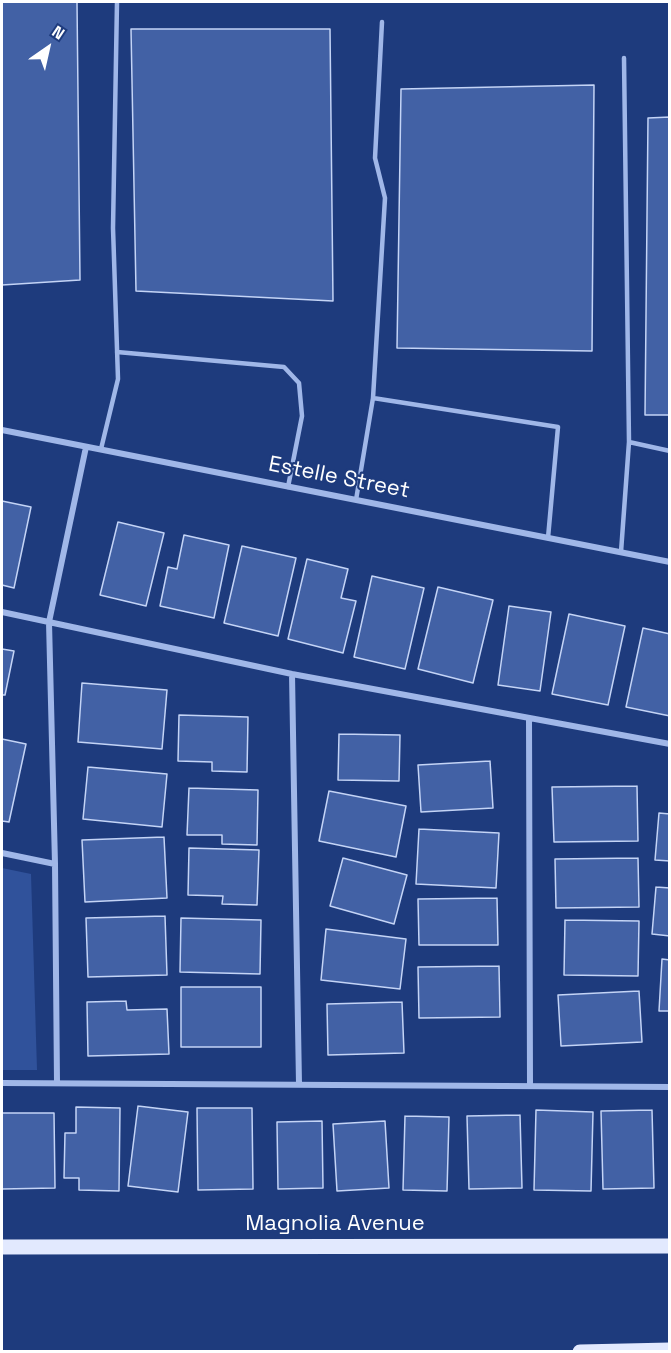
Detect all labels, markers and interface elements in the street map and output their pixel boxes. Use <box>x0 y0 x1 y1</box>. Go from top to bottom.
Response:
north arrow <box>18 18 78 78</box>
text: N <box>48 21 69 44</box>
street label: Estelle Street <box>266 451 412 505</box>
street label: Magnolia Avenue <box>245 1211 425 1237</box>

